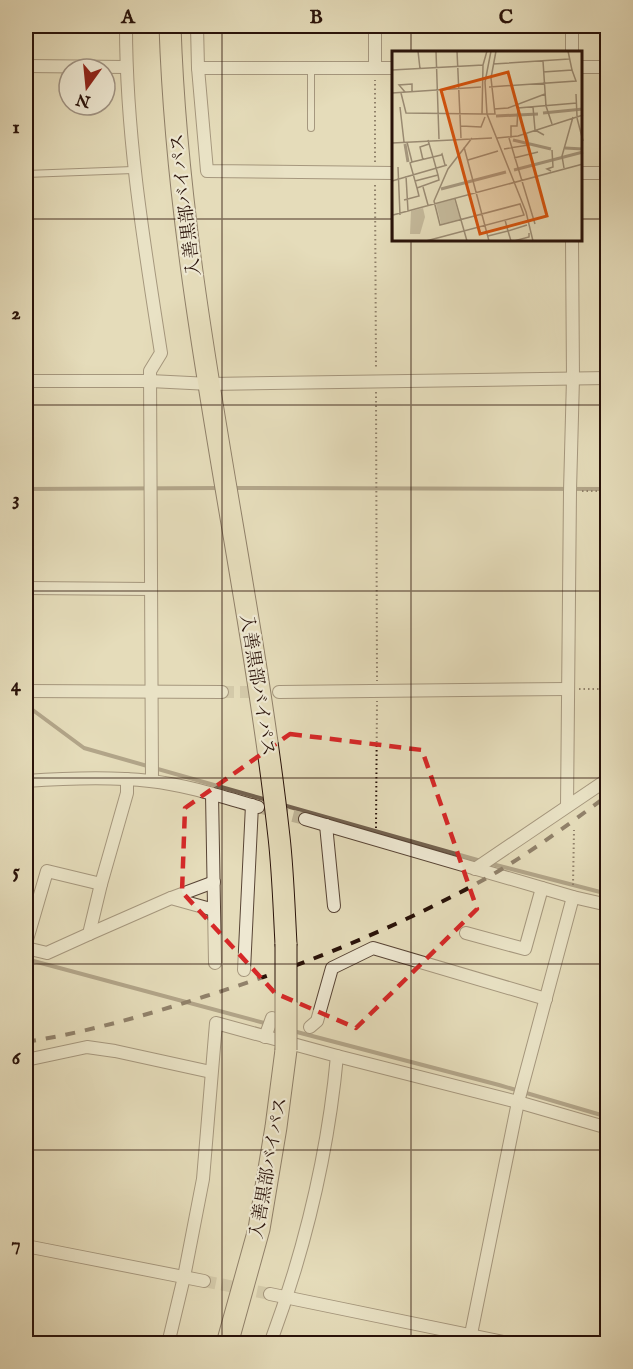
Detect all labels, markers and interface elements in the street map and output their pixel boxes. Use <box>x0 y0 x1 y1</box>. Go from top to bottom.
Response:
text: A <box>120 5 136 30</box>
text: B <box>309 5 323 30</box>
text: C <box>499 5 513 30</box>
inset map <box>392 51 582 242</box>
north arrow <box>57 57 117 117</box>
text: N <box>74 88 94 111</box>
text: 1 <box>12 115 20 140</box>
street label: 入善黒部バイパス <box>166 132 207 278</box>
text: 2 <box>11 301 21 326</box>
text: 3 <box>12 487 20 512</box>
street label: 入善黒部バイパス <box>234 612 279 758</box>
text: 4 <box>11 673 22 698</box>
text: 5 <box>12 859 20 884</box>
text: 6 <box>12 1046 22 1071</box>
street label: 入善黒部バイパス <box>246 1096 293 1241</box>
text: 7 <box>11 1232 21 1257</box>

